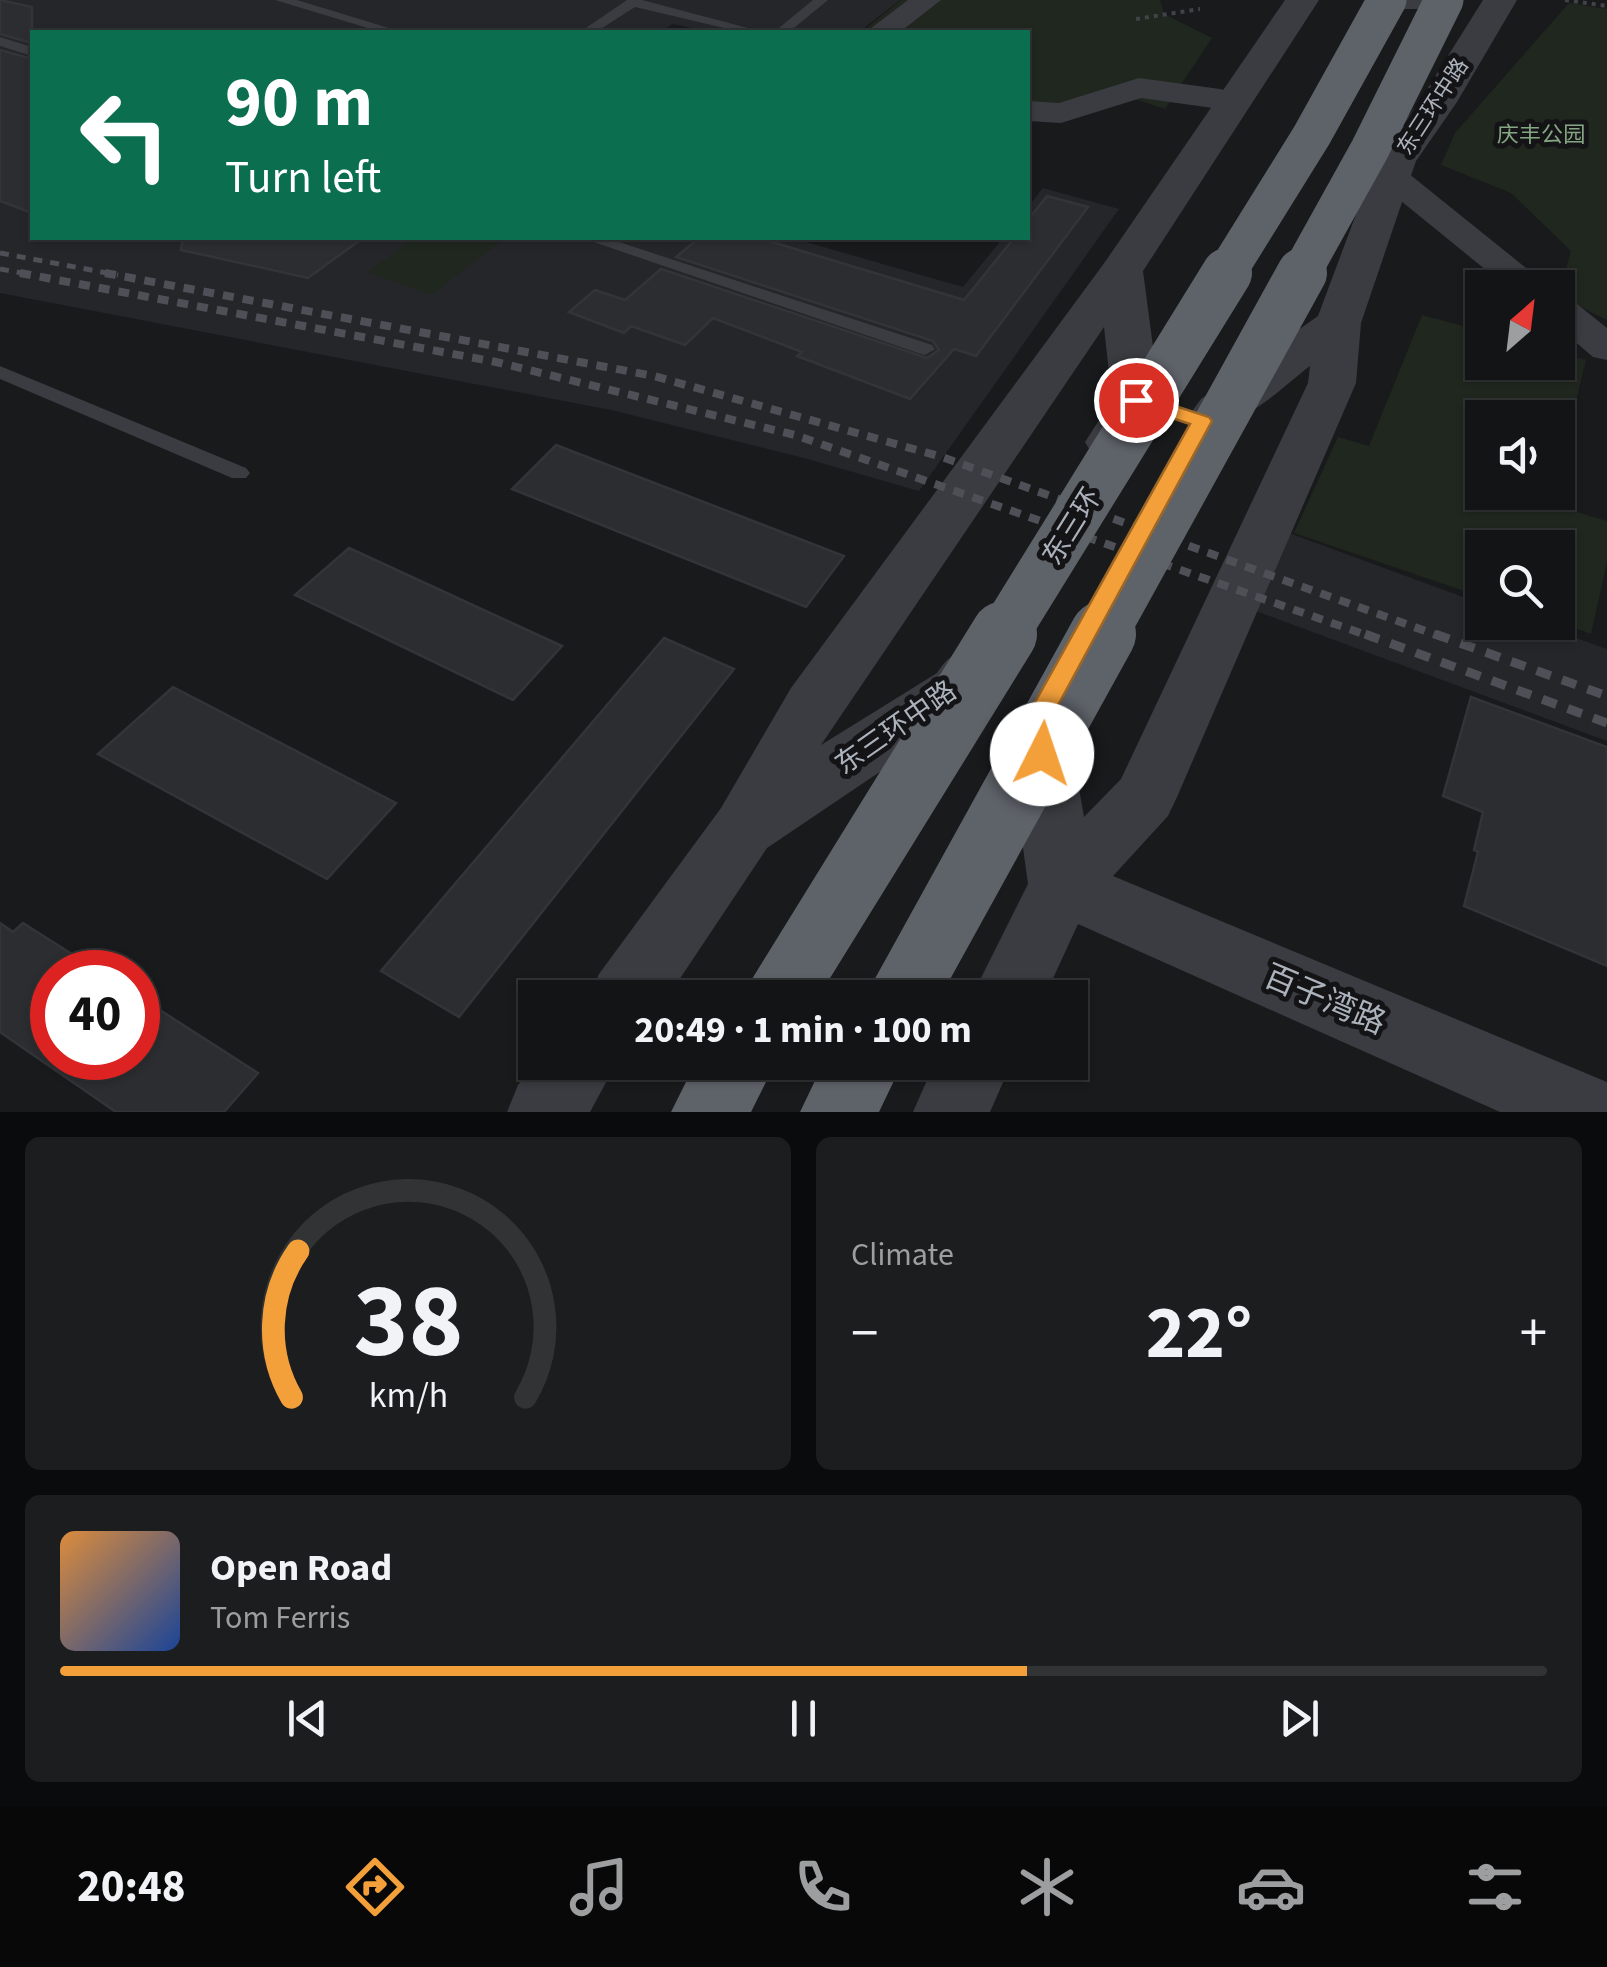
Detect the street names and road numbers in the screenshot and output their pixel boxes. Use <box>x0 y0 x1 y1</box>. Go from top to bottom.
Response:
street label: 东三环中路 <box>1389 52 1476 161</box>
street label: 东三环 <box>1033 480 1111 573</box>
street label: 东三环中路 <box>827 671 964 784</box>
street label: 百子湾路 <box>1257 954 1393 1046</box>

